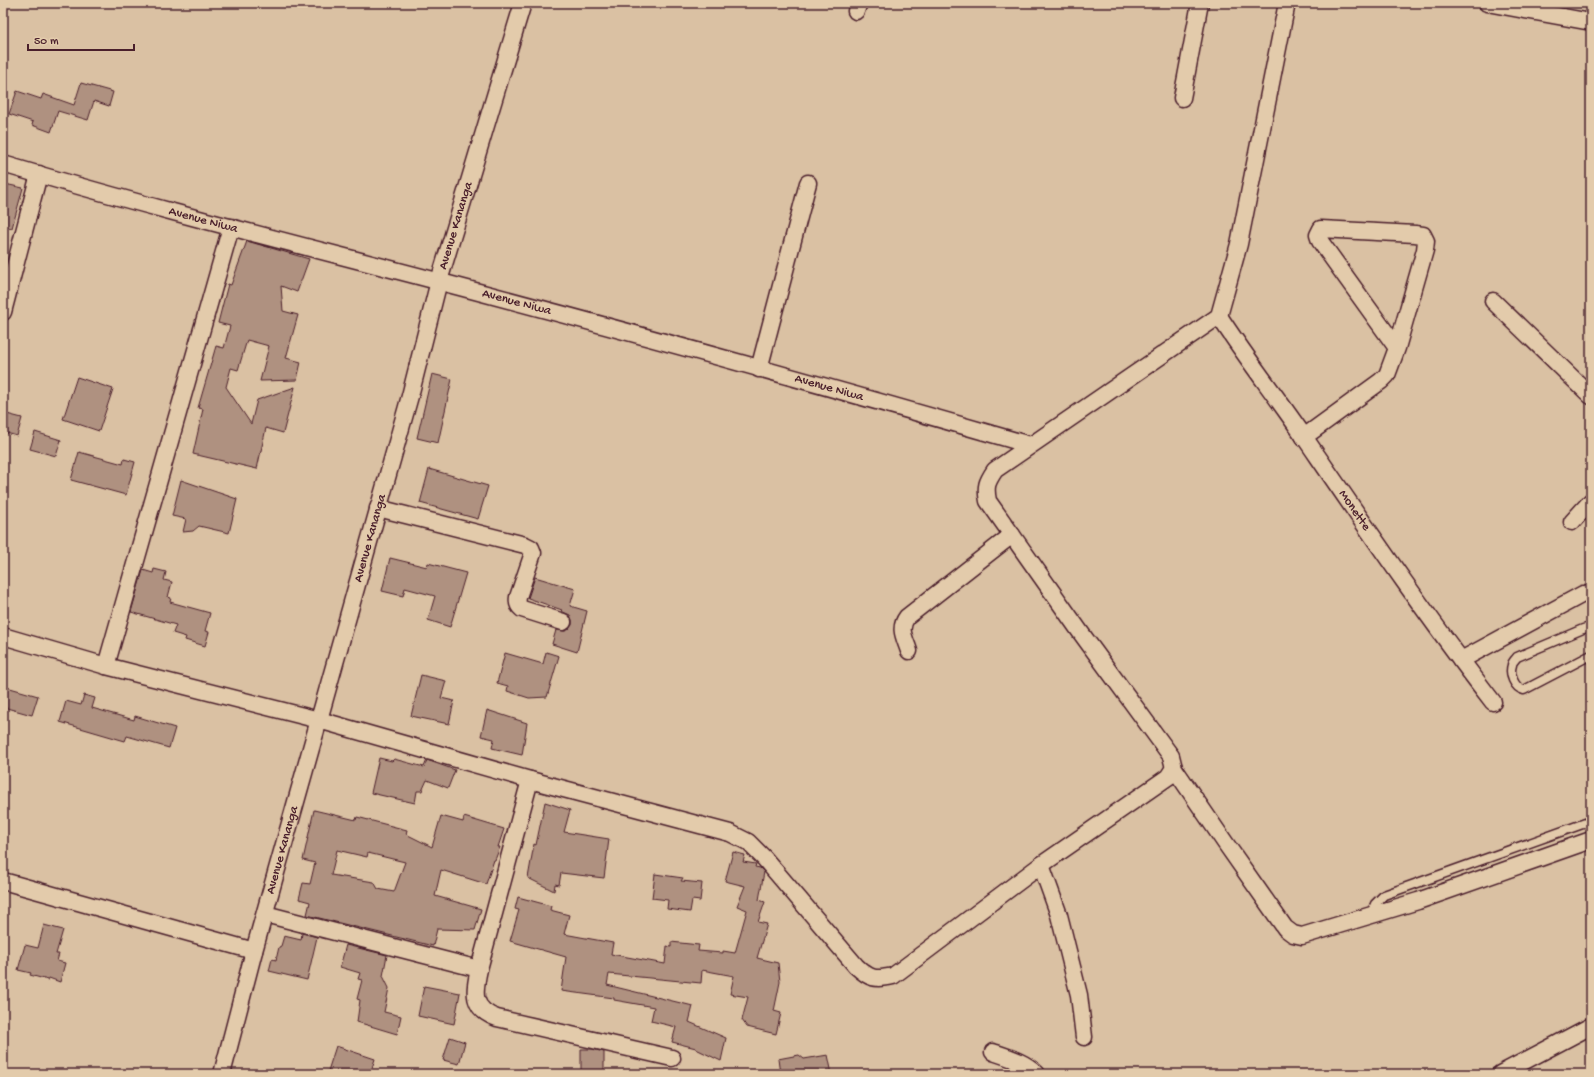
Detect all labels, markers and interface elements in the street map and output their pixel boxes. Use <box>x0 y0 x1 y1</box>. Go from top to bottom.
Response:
scale bar <box>28 26 134 52</box>
text: 50 m <box>34 35 59 49</box>
street label: Avenue Kananga <box>435 179 476 271</box>
street label: Avenue Niwa <box>167 204 240 237</box>
street label: Avenue Niwa <box>481 286 554 319</box>
street label: Avenue Niwa <box>793 371 866 405</box>
street label: Monette <box>1335 487 1374 534</box>
street label: Avenue Kananga <box>351 492 390 584</box>
street label: Avenue Kananga <box>263 803 302 896</box>

